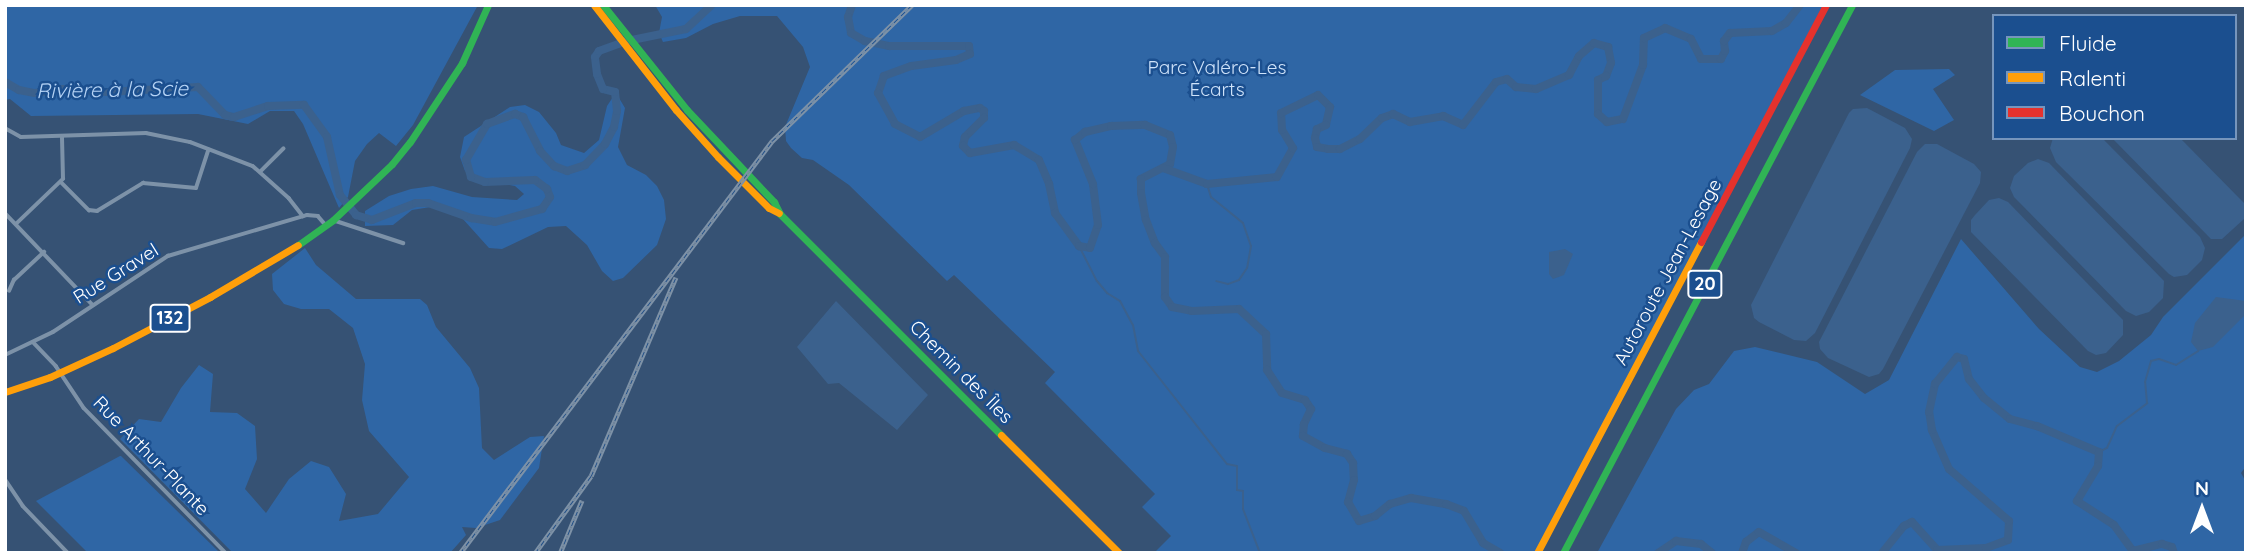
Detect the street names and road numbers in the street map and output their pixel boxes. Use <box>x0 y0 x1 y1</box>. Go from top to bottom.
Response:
street label: Autoroute Jean-Lesage <box>1609 175 1727 369</box>
street label: Rue Gravel <box>69 239 163 309</box>
road number: 20 <box>1686 270 1724 298</box>
road number: 132 <box>149 304 191 332</box>
street label: Chemin des Îles <box>905 316 1017 428</box>
street label: Rue Arthur-Plante <box>88 392 214 520</box>

